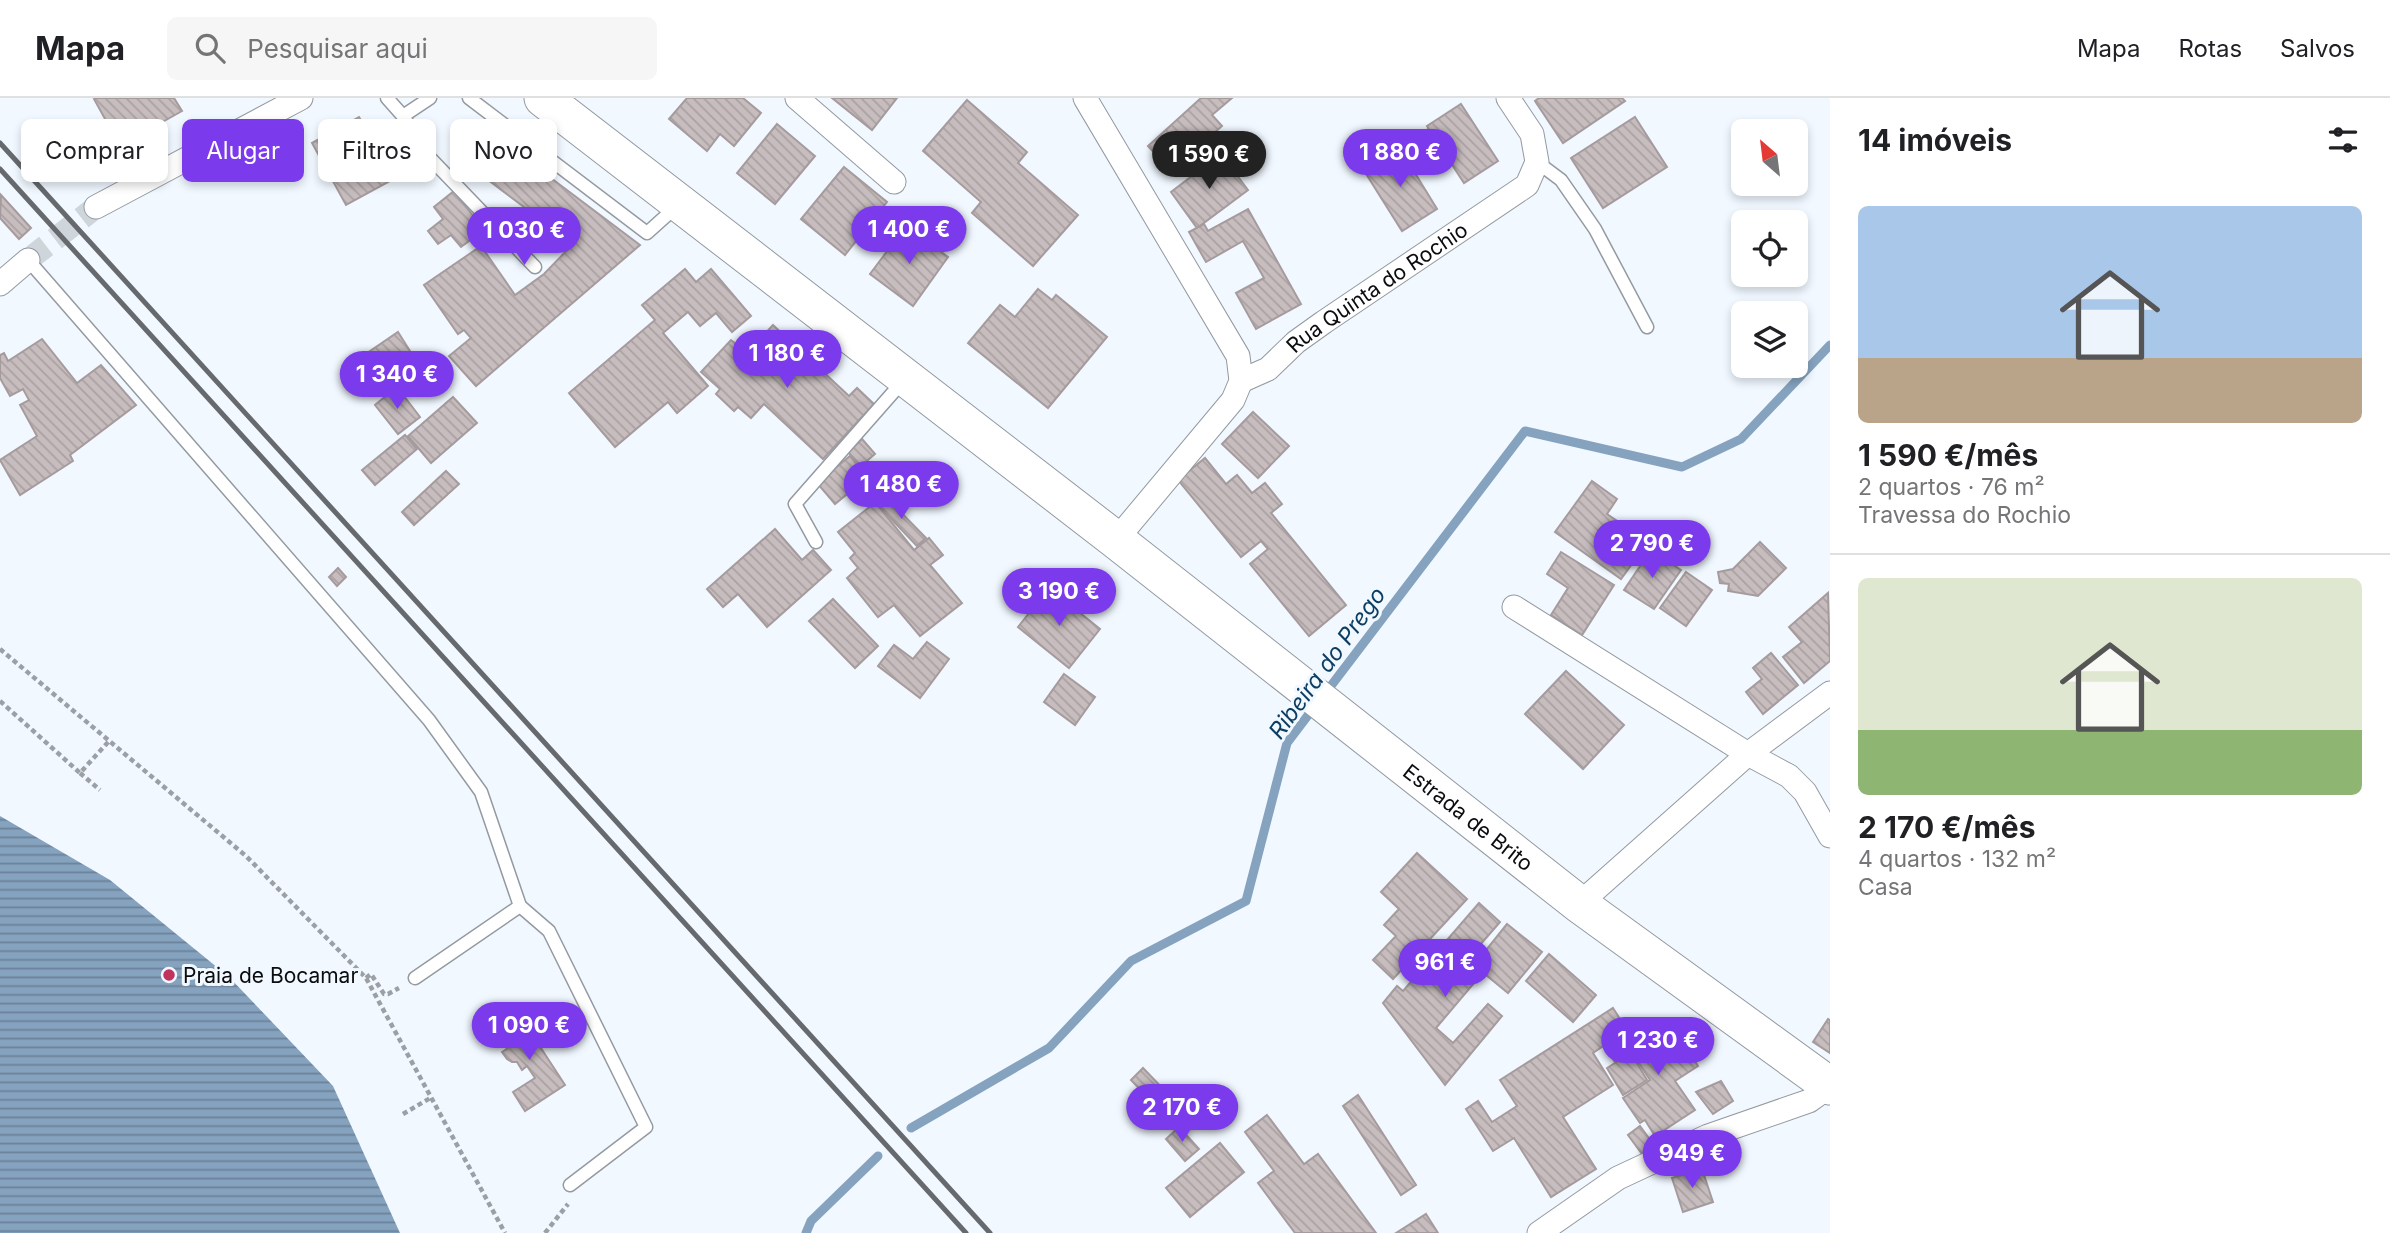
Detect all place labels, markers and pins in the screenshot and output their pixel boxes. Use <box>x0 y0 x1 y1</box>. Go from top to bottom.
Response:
pin: 1 880 € <box>1335 130 1465 189</box>
pin: 1 590 € <box>1144 132 1274 191</box>
pin: 1 400 € <box>844 206 974 266</box>
pin: 1 030 € <box>459 208 589 267</box>
pin: 1 180 € <box>722 330 852 390</box>
pin: 1 340 € <box>332 352 462 411</box>
pin: 1 480 € <box>836 462 966 521</box>
pin: 2 790 € <box>1587 520 1717 580</box>
pin: 3 190 € <box>994 568 1124 628</box>
pin: 961 € <box>1396 940 1494 999</box>
place label: Praia de Bocamar <box>183 963 358 988</box>
marker: Praia de Bocamar <box>161 967 177 983</box>
pin: 1 090 € <box>464 1002 594 1062</box>
pin: 1 230 € <box>1593 1018 1723 1077</box>
pin: 2 170 € <box>1117 1084 1247 1144</box>
pin: 949 € <box>1643 1130 1741 1190</box>

